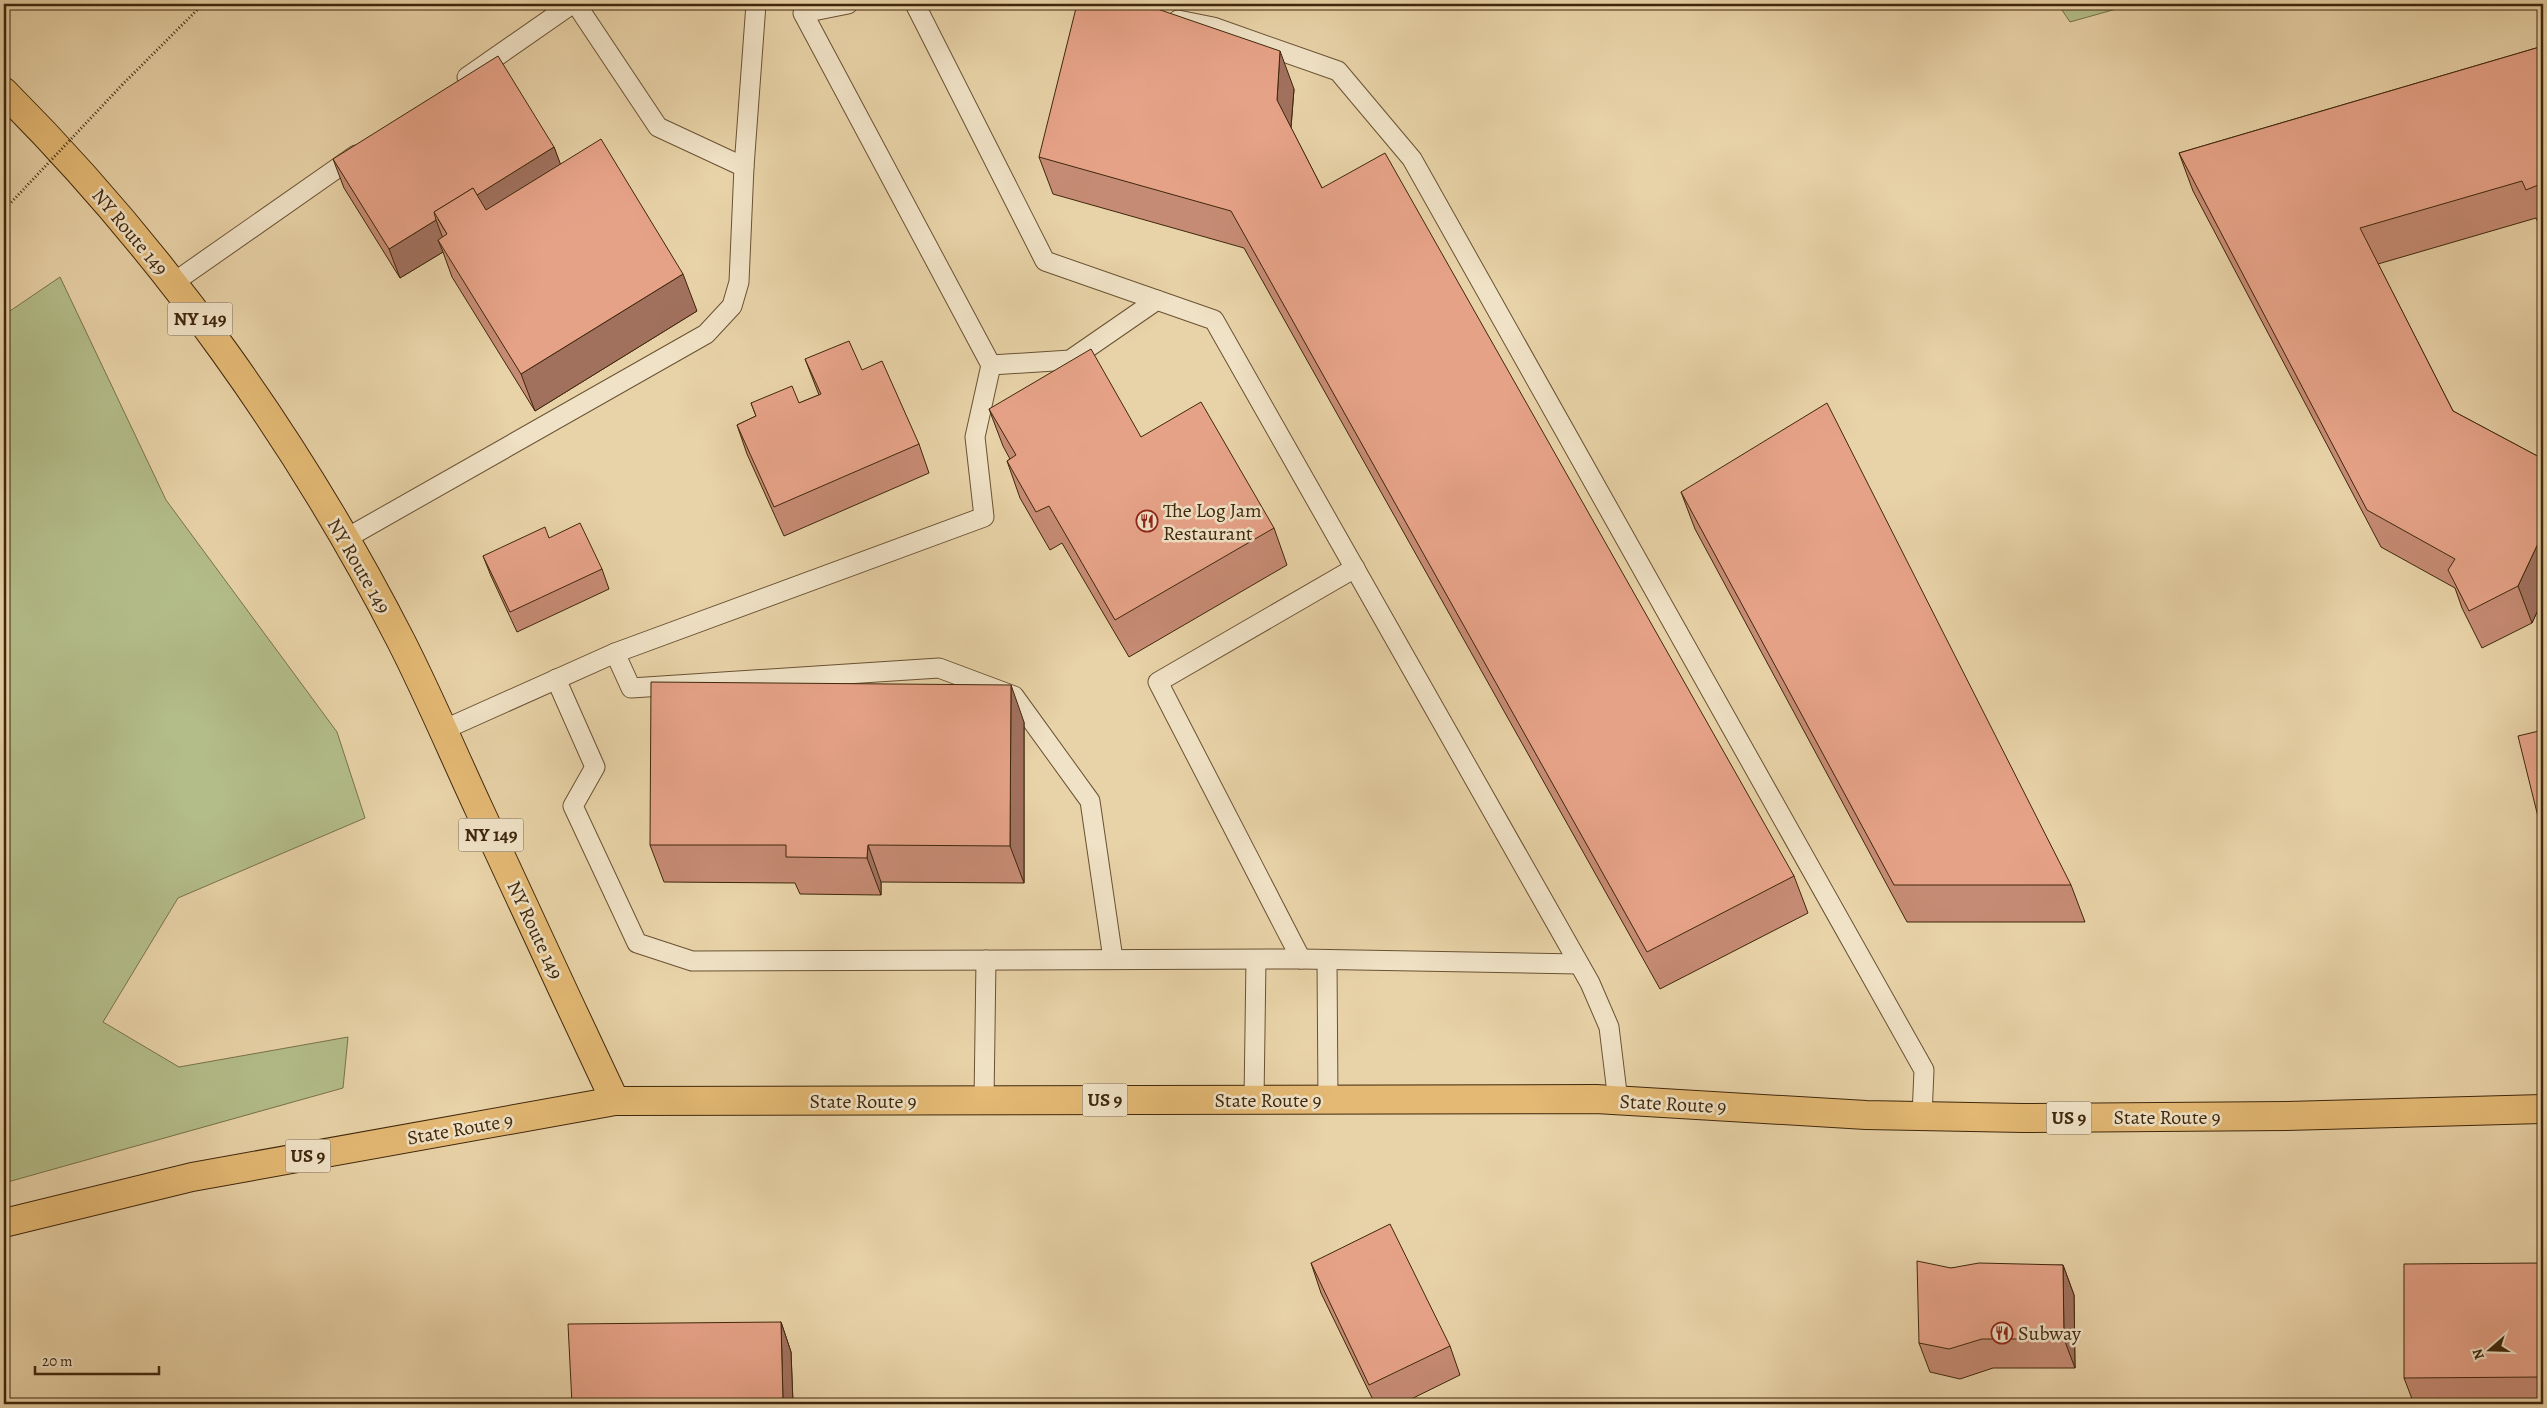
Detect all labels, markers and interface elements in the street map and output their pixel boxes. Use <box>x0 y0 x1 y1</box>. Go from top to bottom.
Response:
street label: NY Route 149 <box>86 183 174 281</box>
road number: NY 149 <box>168 302 232 336</box>
place label: The Log Jam Restaurant <box>1163 497 1262 547</box>
restaurant icon: The Log Jam Restaurant <box>1135 509 1159 533</box>
street label: NY Route 149 <box>321 513 397 619</box>
road number: NY 149 <box>458 818 524 852</box>
street label: NY Route 149 <box>500 876 570 984</box>
road number: US 9 <box>1082 1084 1128 1116</box>
street label: State Route 9 <box>1214 1087 1322 1114</box>
street label: State Route 9 <box>809 1088 917 1115</box>
street label: State Route 9 <box>1619 1088 1727 1120</box>
road number: US 9 <box>2046 1102 2092 1134</box>
street label: State Route 9 <box>2113 1104 2221 1131</box>
street label: State Route 9 <box>405 1106 515 1152</box>
road number: US 9 <box>286 1140 330 1172</box>
place label: Subway <box>2018 1320 2082 1347</box>
restaurant icon: Subway <box>1990 1321 2014 1345</box>
north arrow <box>2464 1326 2514 1376</box>
scale bar <box>35 1343 159 1375</box>
text: N <box>2468 1346 2489 1362</box>
text: 20 m <box>42 1351 73 1371</box>

